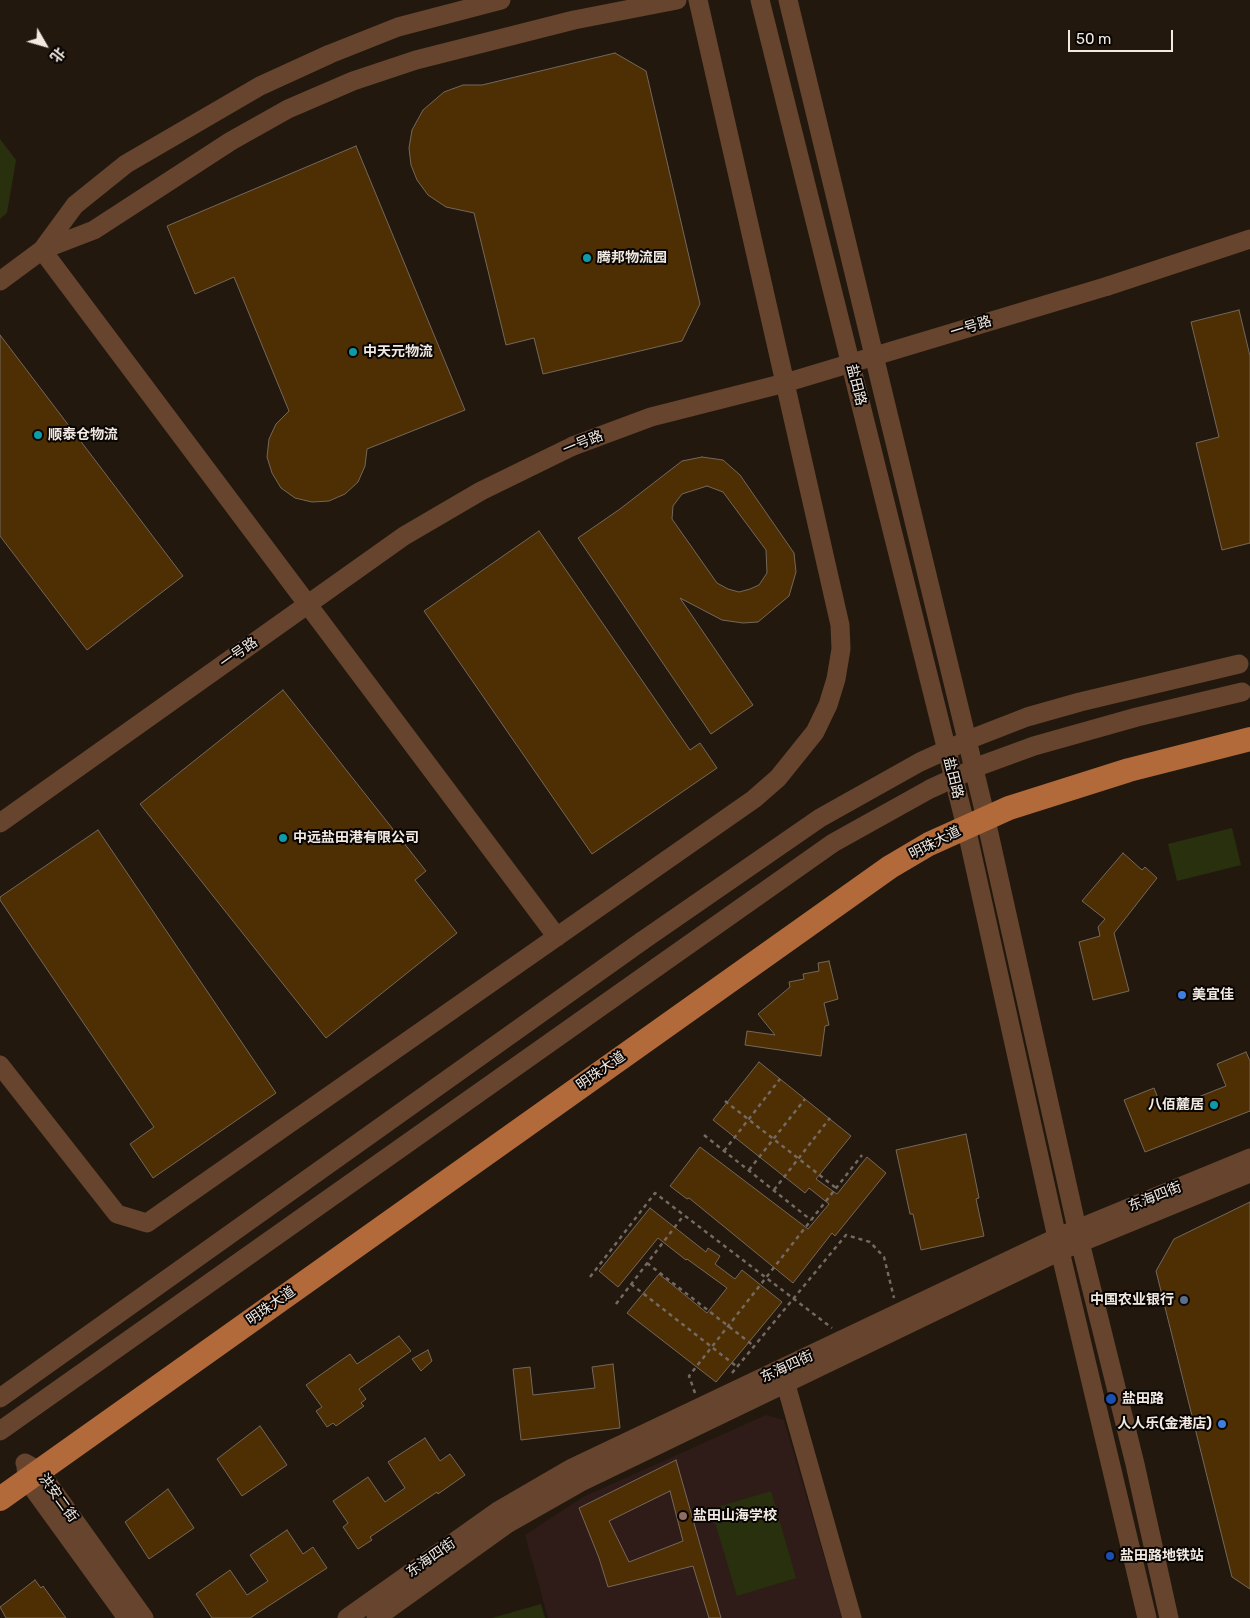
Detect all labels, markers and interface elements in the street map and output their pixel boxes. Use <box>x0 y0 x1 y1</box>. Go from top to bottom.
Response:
north arrow <box>20 20 70 70</box>
scale bar <box>1070 20 1175 52</box>
text: 50 m <box>1076 30 1111 48</box>
text: 北 <box>46 44 68 65</box>
place label: 腾邦物流园 <box>597 250 667 266</box>
marker: 腾邦物流园 <box>581 252 593 264</box>
street label: 一号路 <box>948 313 994 341</box>
place label: 中天元物流 <box>363 344 433 360</box>
marker: 中天元物流 <box>347 346 359 358</box>
street label: 盐田路 <box>843 363 869 407</box>
place label: 顺泰仓物流 <box>48 427 118 443</box>
street label: 一号路 <box>560 427 606 459</box>
marker: 顺泰仓物流 <box>32 429 44 441</box>
street label: 一号路 <box>217 634 261 672</box>
street label: 盐田路 <box>940 756 966 800</box>
street label: 明珠大道 <box>906 823 964 863</box>
place label: 中远盐田港有限公司 <box>293 830 419 846</box>
marker: 中远盐田港有限公司 <box>277 832 289 844</box>
place label: 美宜佳 <box>1192 987 1234 1003</box>
marker: 美宜佳 <box>1176 989 1188 1001</box>
street label: 明珠大道 <box>573 1048 629 1094</box>
place label: 八佰麓居 <box>1148 1097 1204 1113</box>
marker: 八佰麓居 <box>1208 1099 1220 1111</box>
street label: 东海四街 <box>1126 1179 1184 1215</box>
street label: 明珠大道 <box>243 1283 299 1329</box>
place label: 中国农业银行 <box>1090 1292 1174 1308</box>
marker: 中国农业银行 <box>1178 1294 1190 1306</box>
street label: 东海四街 <box>758 1348 816 1386</box>
place label: 盐田路 <box>1122 1391 1164 1407</box>
marker: 盐田路 <box>1104 1392 1118 1406</box>
place label: 人人乐(金港店) <box>1117 1416 1212 1432</box>
marker: 人人乐(金港店) <box>1216 1418 1228 1430</box>
street label: 洪安二街 <box>35 1470 81 1526</box>
place label: 盐田山海学校 <box>693 1508 777 1524</box>
marker: 盐田山海学校 <box>677 1510 689 1522</box>
street label: 东海四街 <box>403 1535 459 1581</box>
place label: 盐田路地铁站 <box>1120 1548 1204 1564</box>
marker: 盐田路地铁站 <box>1104 1550 1116 1562</box>

